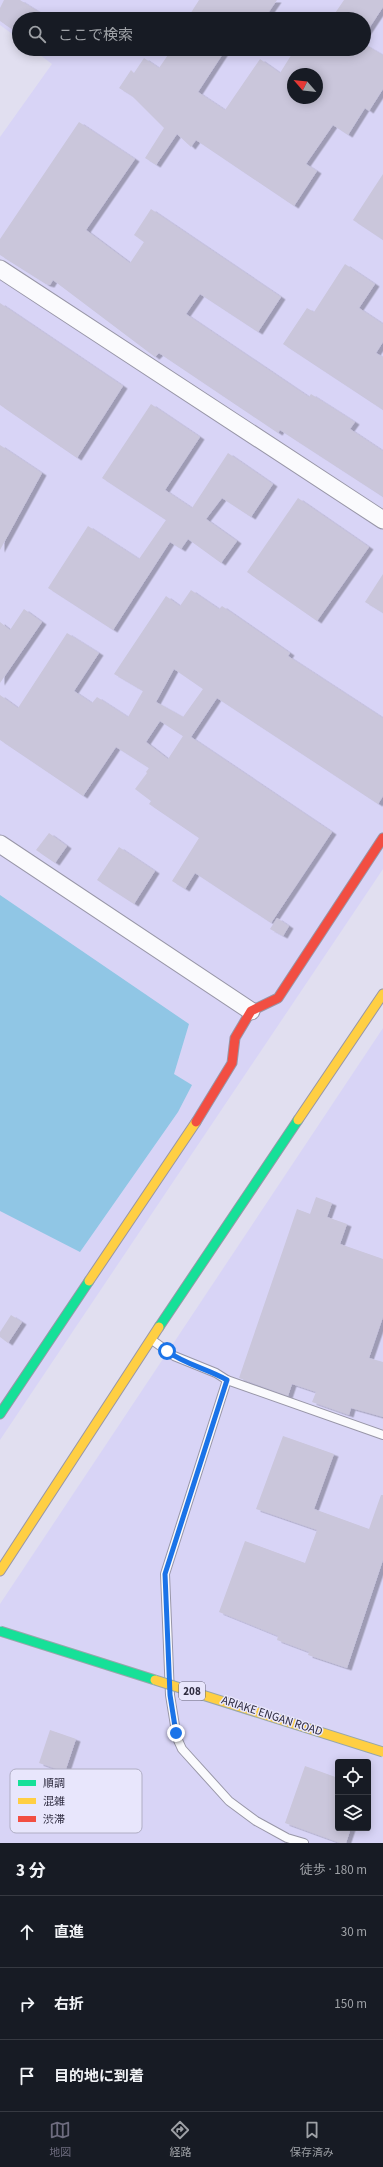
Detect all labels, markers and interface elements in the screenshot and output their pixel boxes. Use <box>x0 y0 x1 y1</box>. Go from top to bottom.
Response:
search box <box>12 12 371 56</box>
icon: search <box>26 23 48 45</box>
text: ここで検索 <box>58 25 133 46</box>
north arrow <box>287 68 323 104</box>
route start <box>158 1342 176 1360</box>
road number: 208 <box>179 1682 205 1700</box>
street label: ARIAKE ENGAN ROAD <box>219 1692 325 1740</box>
route end <box>167 1724 185 1742</box>
map controls <box>335 1759 371 1831</box>
button: locate <box>335 1759 371 1795</box>
legend <box>10 1769 142 1833</box>
text: 順調 <box>43 1776 65 1791</box>
text: 混雑 <box>43 1794 65 1809</box>
button: layers <box>335 1795 371 1831</box>
text: 渋滞 <box>43 1812 65 1827</box>
text: 3 分 <box>16 1859 45 1883</box>
text: 徒歩 · 180 m <box>300 1861 367 1879</box>
icon: ahead <box>16 1921 38 1943</box>
text: 直進 <box>54 1922 84 1943</box>
text: 30 m <box>341 1923 367 1941</box>
icon: right <box>16 1993 38 2015</box>
text: 右折 <box>54 1994 84 2015</box>
text: 150 m <box>334 1995 367 2013</box>
icon: arrive <box>16 2065 38 2087</box>
text: 目的地に到着 <box>54 2066 144 2087</box>
tab: 地図 <box>49 2119 71 2160</box>
tab: 経路 <box>169 2119 191 2160</box>
tab: 保存済み <box>290 2119 334 2160</box>

